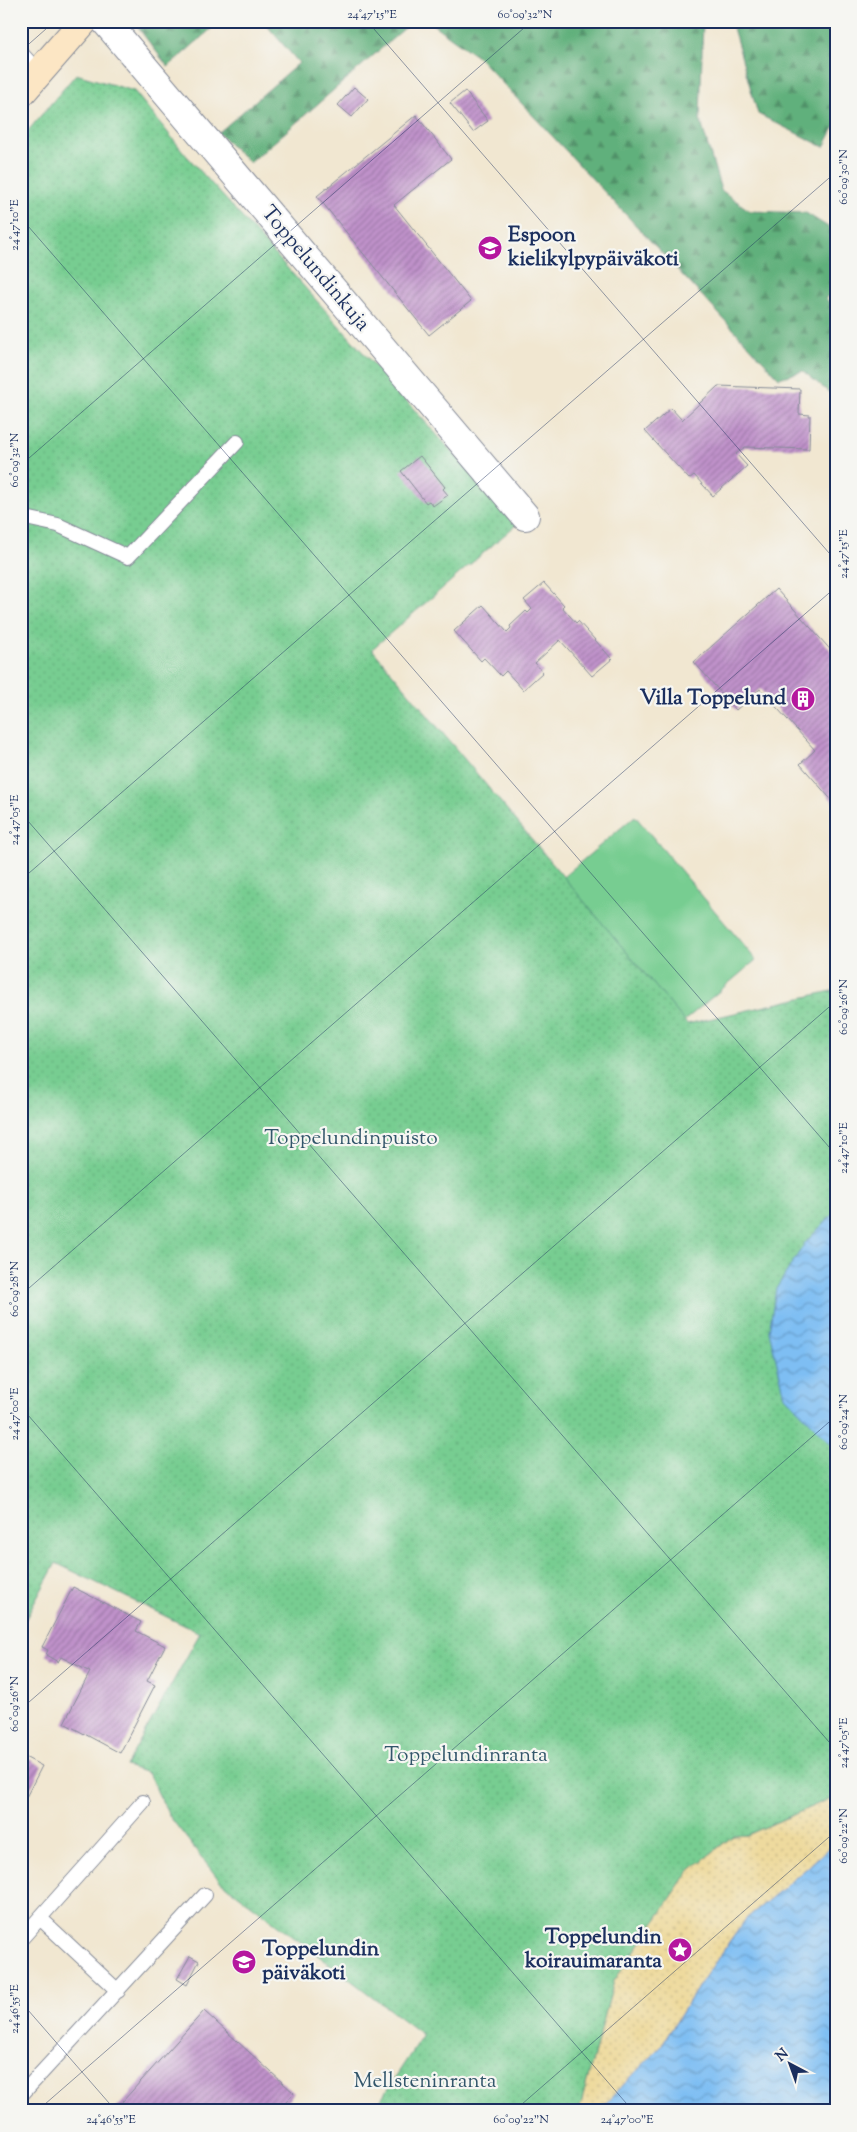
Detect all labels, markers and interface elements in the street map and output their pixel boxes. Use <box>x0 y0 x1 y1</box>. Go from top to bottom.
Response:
text: 24°47'15"E <box>347 6 398 24</box>
text: 60°09'32"N <box>498 6 553 24</box>
text: 60°09'30"N <box>835 149 853 205</box>
text: 24°47'10"E <box>6 199 24 251</box>
street label: Toppelundinkuja <box>253 200 377 339</box>
place label: Espoon kielikylpypäiväkoti <box>507 221 679 275</box>
school or university icon: Espoon kielikylpypäiväkoti <box>477 235 503 261</box>
text: 60°09'32"N <box>6 432 24 487</box>
text: 24°47'15"E <box>835 528 853 579</box>
place label: Villa Toppelund <box>640 684 786 714</box>
building icon: Villa Toppelund <box>790 686 816 712</box>
text: 24°47'05"E <box>6 794 24 846</box>
text: 60°09'26"N <box>835 979 853 1035</box>
text: 24°47'10"E <box>835 1122 853 1174</box>
park label: Toppelundinpuisto <box>264 1124 438 1154</box>
text: 60°09'28"N <box>6 1260 24 1317</box>
text: 24°47'00"E <box>6 1387 24 1441</box>
text: 60°09'24"N <box>835 1394 853 1450</box>
text: 60°09'26"N <box>6 1676 24 1732</box>
text: 24°47'05"E <box>835 1717 853 1769</box>
park label: Toppelundinranta <box>384 1741 548 1771</box>
text: 60°09'22"N <box>835 1808 853 1864</box>
place label: Toppelundin koirauimaranta <box>524 1923 663 1977</box>
place label: Toppelundin päiväkoti <box>262 1935 380 1989</box>
place icon: Toppelundin koirauimaranta <box>667 1937 693 1963</box>
school or university icon: Toppelundin päiväkoti <box>231 1949 257 1975</box>
text: 24°46'55"E <box>6 1983 24 2034</box>
north arrow <box>764 2040 814 2090</box>
text: N <box>772 2044 794 2067</box>
park label: Mellsteninranta <box>354 2067 497 2097</box>
text: 24°46'55"E <box>86 2111 137 2129</box>
text: 60°09'22"N <box>493 2111 549 2129</box>
text: 24°47'00"E <box>600 2111 654 2129</box>

